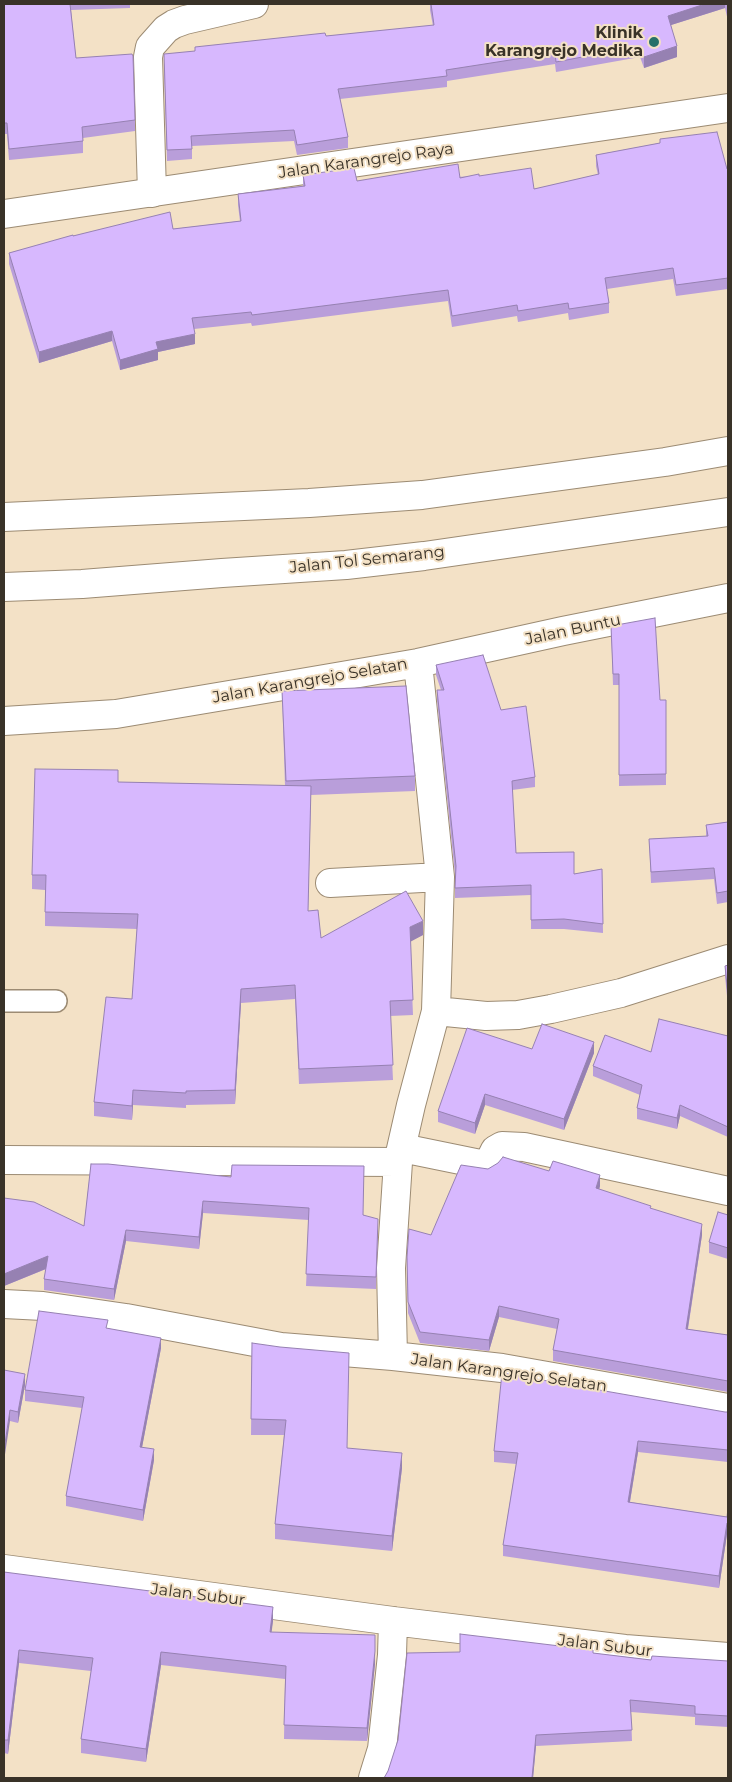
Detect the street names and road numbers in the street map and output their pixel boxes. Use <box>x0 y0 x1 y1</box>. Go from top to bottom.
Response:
street label: Jalan Karangrejo Raya <box>277 139 455 183</box>
street label: Jalan Tol Semarang <box>288 542 446 578</box>
street label: Jalan Buntu <box>524 611 622 649</box>
street label: Jalan Karangrejo Selatan <box>211 654 409 708</box>
street label: Jalan Karangrejo Selatan <box>410 1350 608 1396</box>
street label: Jalan Subur <box>150 1580 246 1610</box>
street label: Jalan Subur <box>557 1631 653 1661</box>

